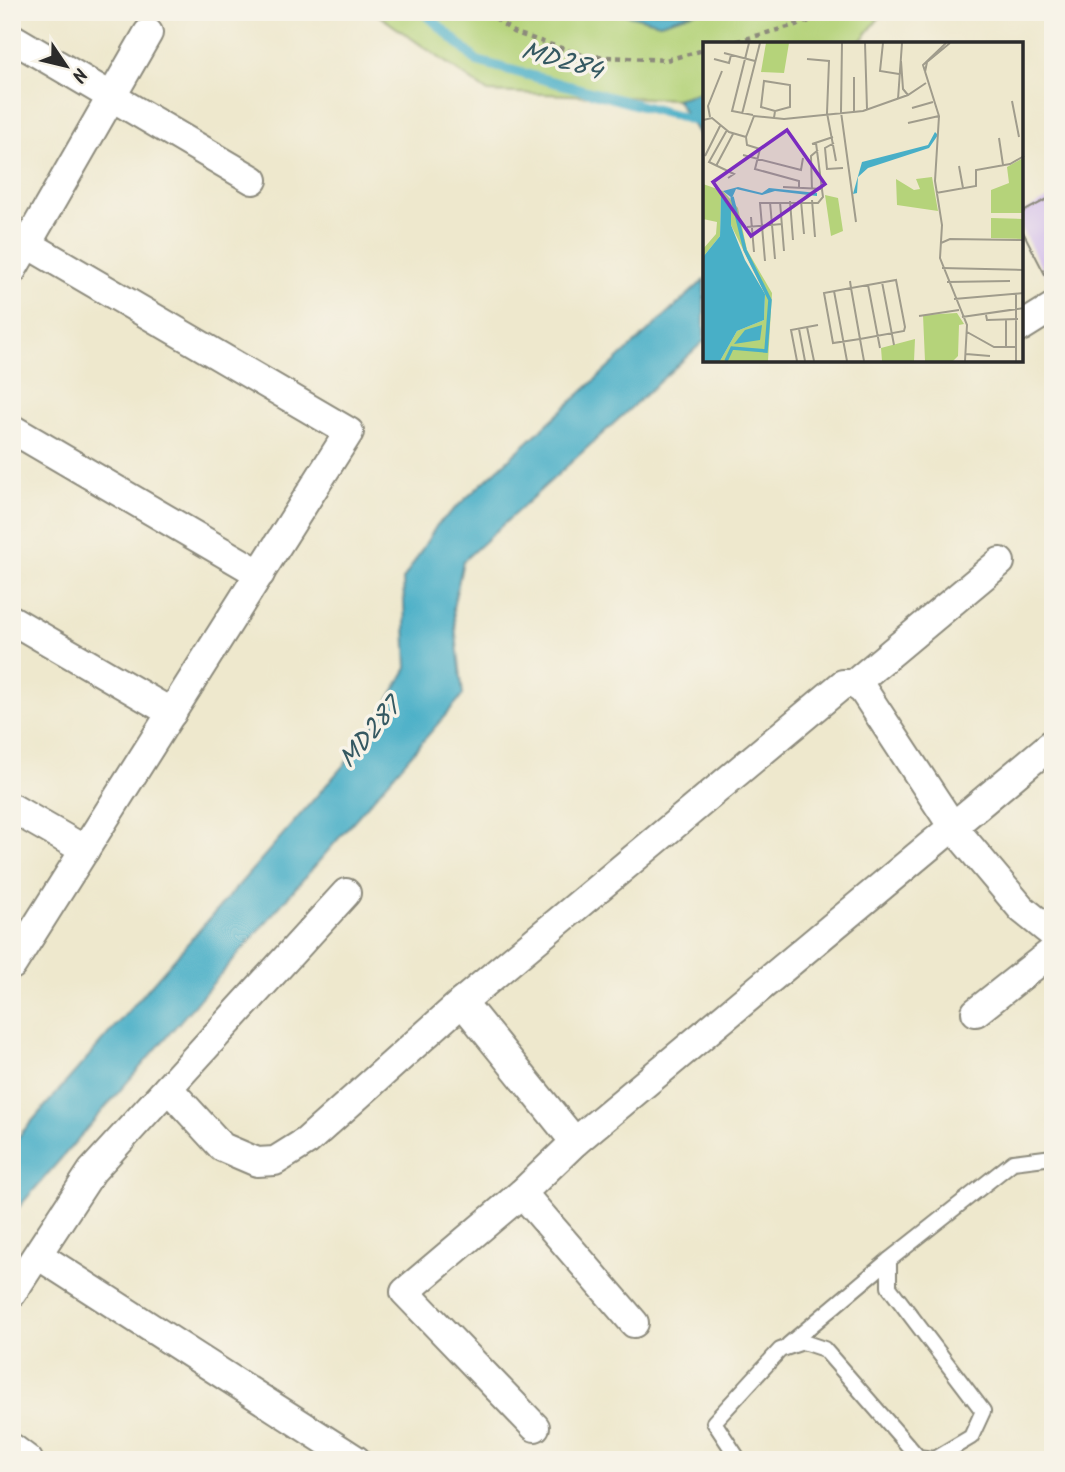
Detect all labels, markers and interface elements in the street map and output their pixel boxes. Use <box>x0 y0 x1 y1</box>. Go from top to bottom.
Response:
water label: MD284 <box>516 31 609 94</box>
north arrow <box>32 32 102 102</box>
inset map <box>703 42 1023 362</box>
text: N <box>63 61 94 88</box>
water label: MD287 <box>329 686 416 778</box>

